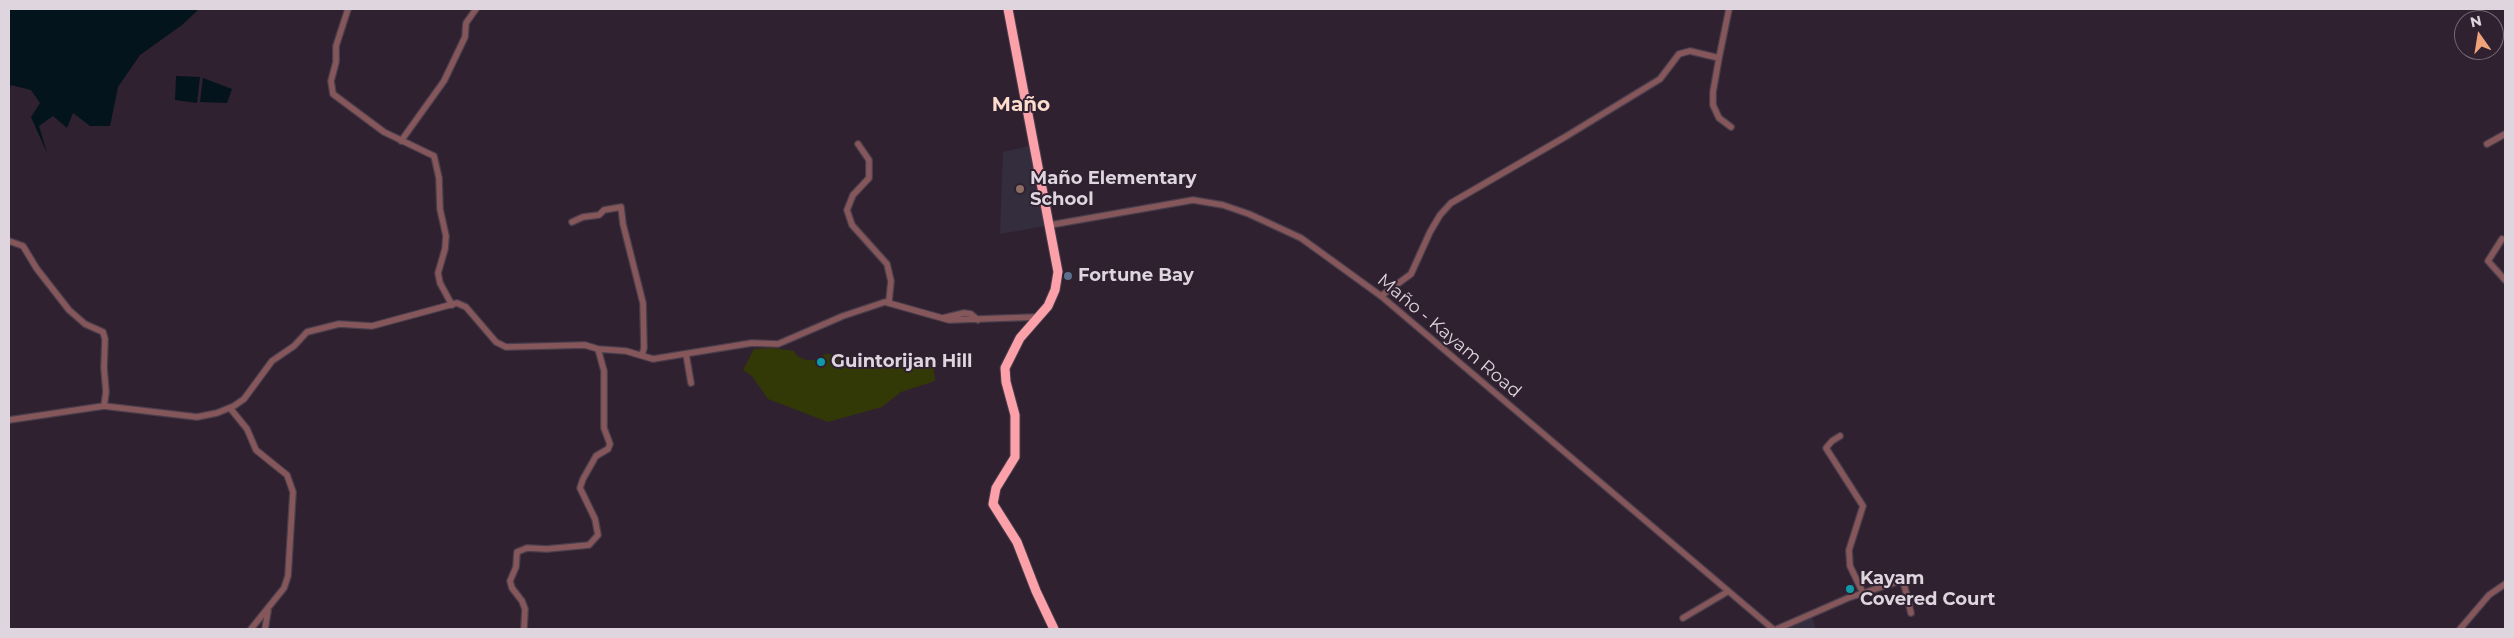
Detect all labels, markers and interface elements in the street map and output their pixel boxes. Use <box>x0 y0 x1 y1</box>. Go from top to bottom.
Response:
north arrow <box>2454 10 2504 60</box>
text: N <box>2468 11 2483 31</box>
district label: Maño <box>992 93 1050 117</box>
place label: Maño Elementary School <box>1030 168 1196 210</box>
marker: Maño Elementary School <box>1014 183 1026 195</box>
place label: Fortune Bay <box>1078 265 1194 287</box>
street label: Maño - Kayam Road <box>1373 269 1525 403</box>
marker: Fortune Bay <box>1062 270 1074 282</box>
place label: Guintorijan Hill <box>831 351 972 373</box>
marker: Guintorijan Hill <box>815 356 827 368</box>
place label: Kayam Covered Court <box>1860 568 1995 610</box>
marker: Kayam Covered Court <box>1844 583 1856 595</box>

